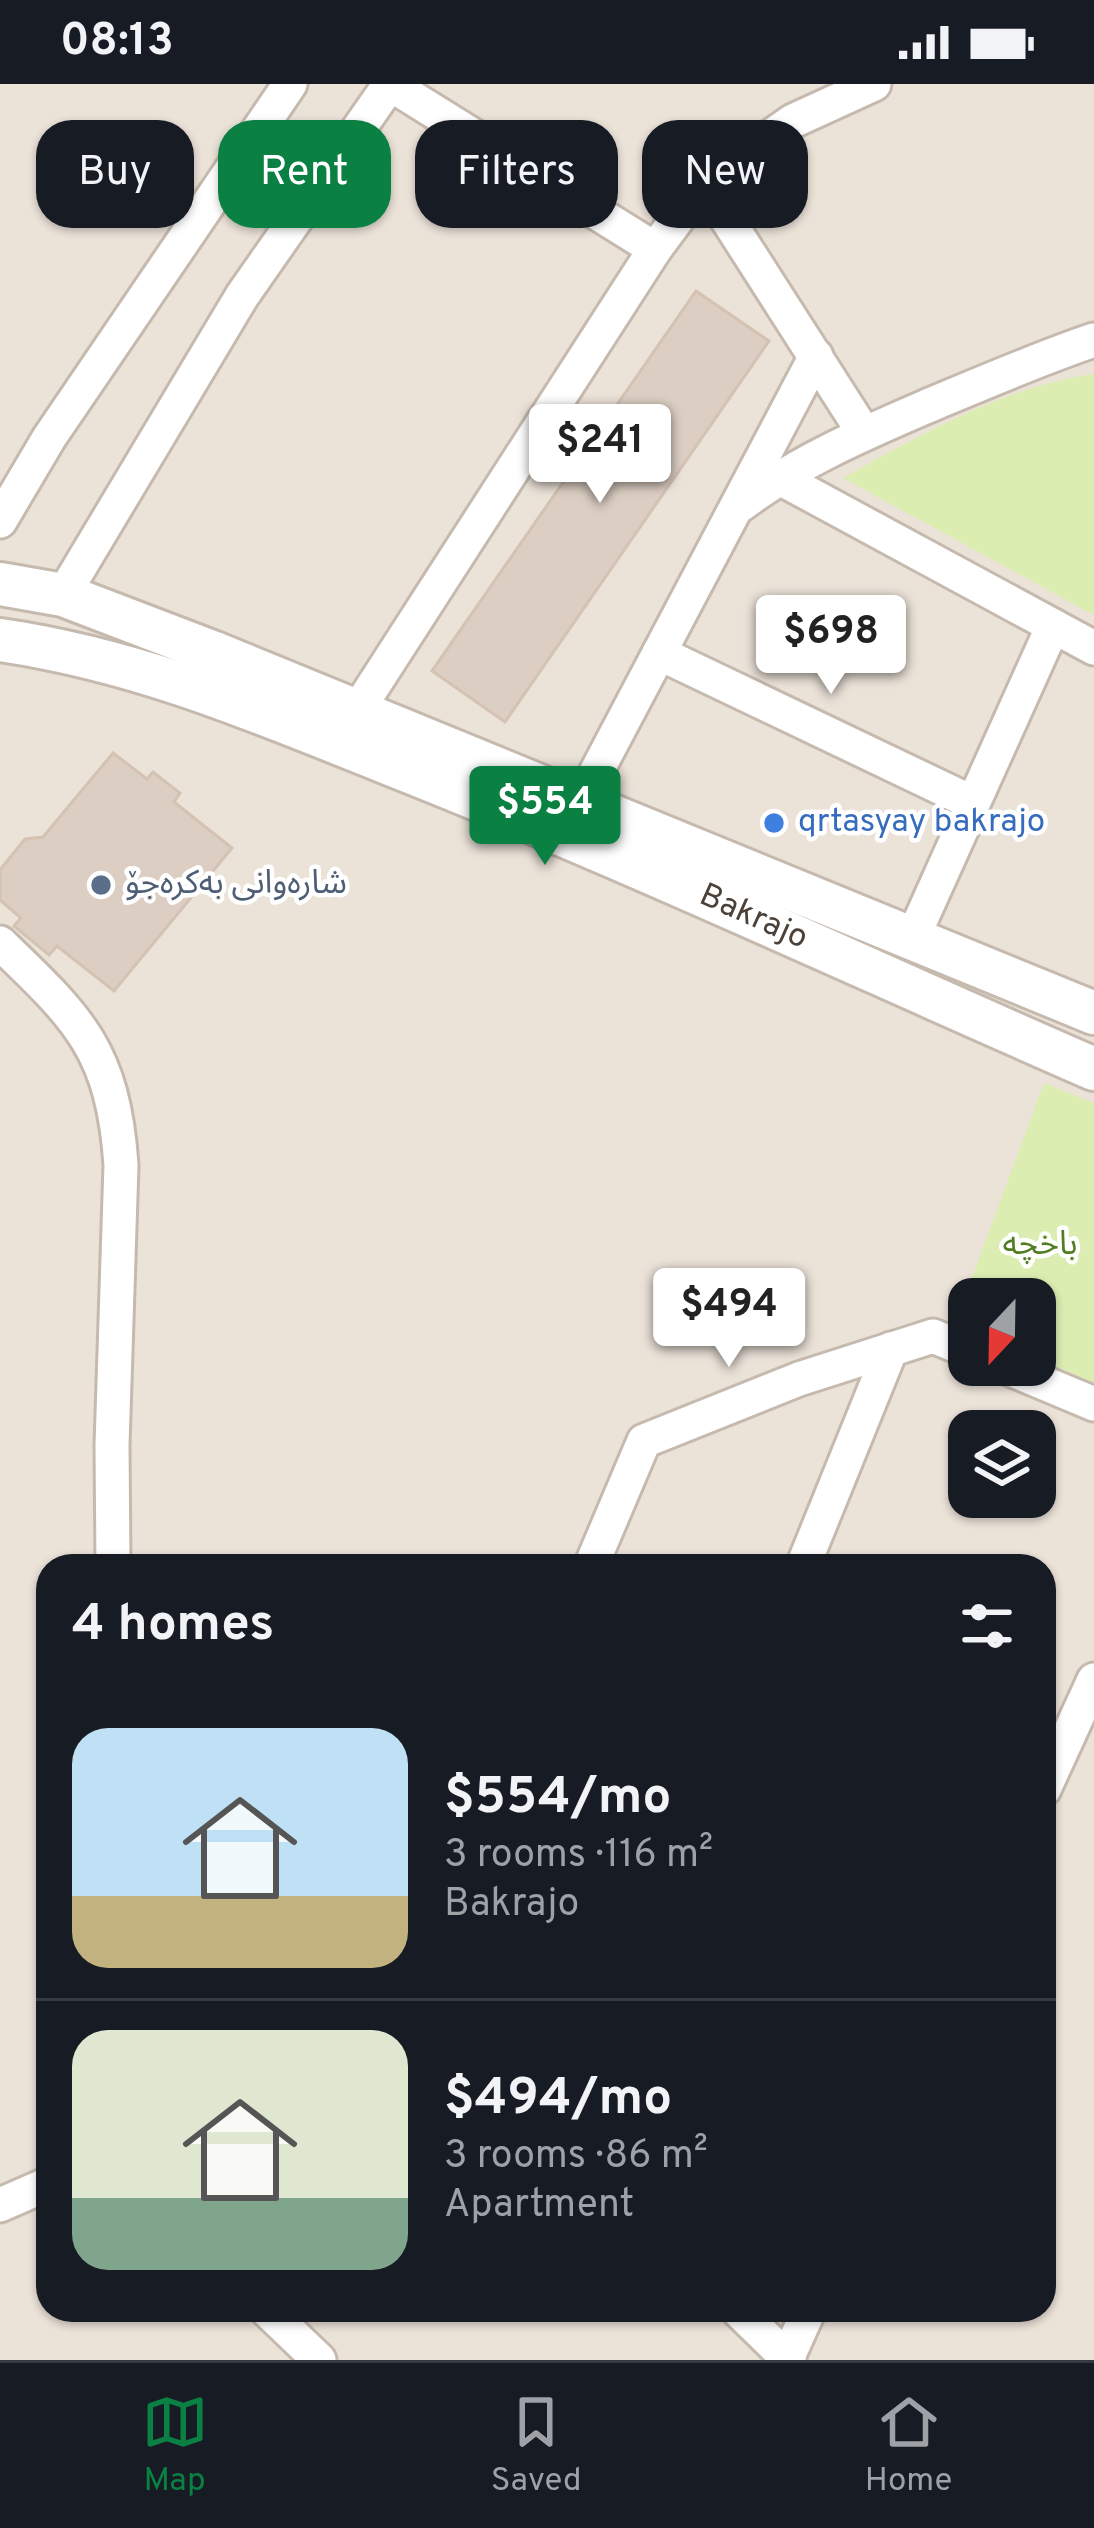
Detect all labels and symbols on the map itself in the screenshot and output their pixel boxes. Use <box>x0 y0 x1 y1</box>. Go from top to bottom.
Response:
pin: $241 <box>529 404 671 506</box>
pin: $698 <box>760 595 902 697</box>
pin: $554 <box>474 766 616 868</box>
place label: qrtasyay bakrajo <box>798 802 1045 844</box>
marker: qrtasyay bakrajo <box>761 810 787 836</box>
place label: شارەوانی بەکرەجۆ <box>125 864 347 906</box>
marker: شارەوانی بەکرەجۆ <box>88 872 114 898</box>
street label: Bakrajo <box>692 876 814 960</box>
park label: باخچە <box>1003 1225 1077 1267</box>
pin: $494 <box>658 1268 800 1370</box>
north arrow <box>948 1278 1056 1386</box>

